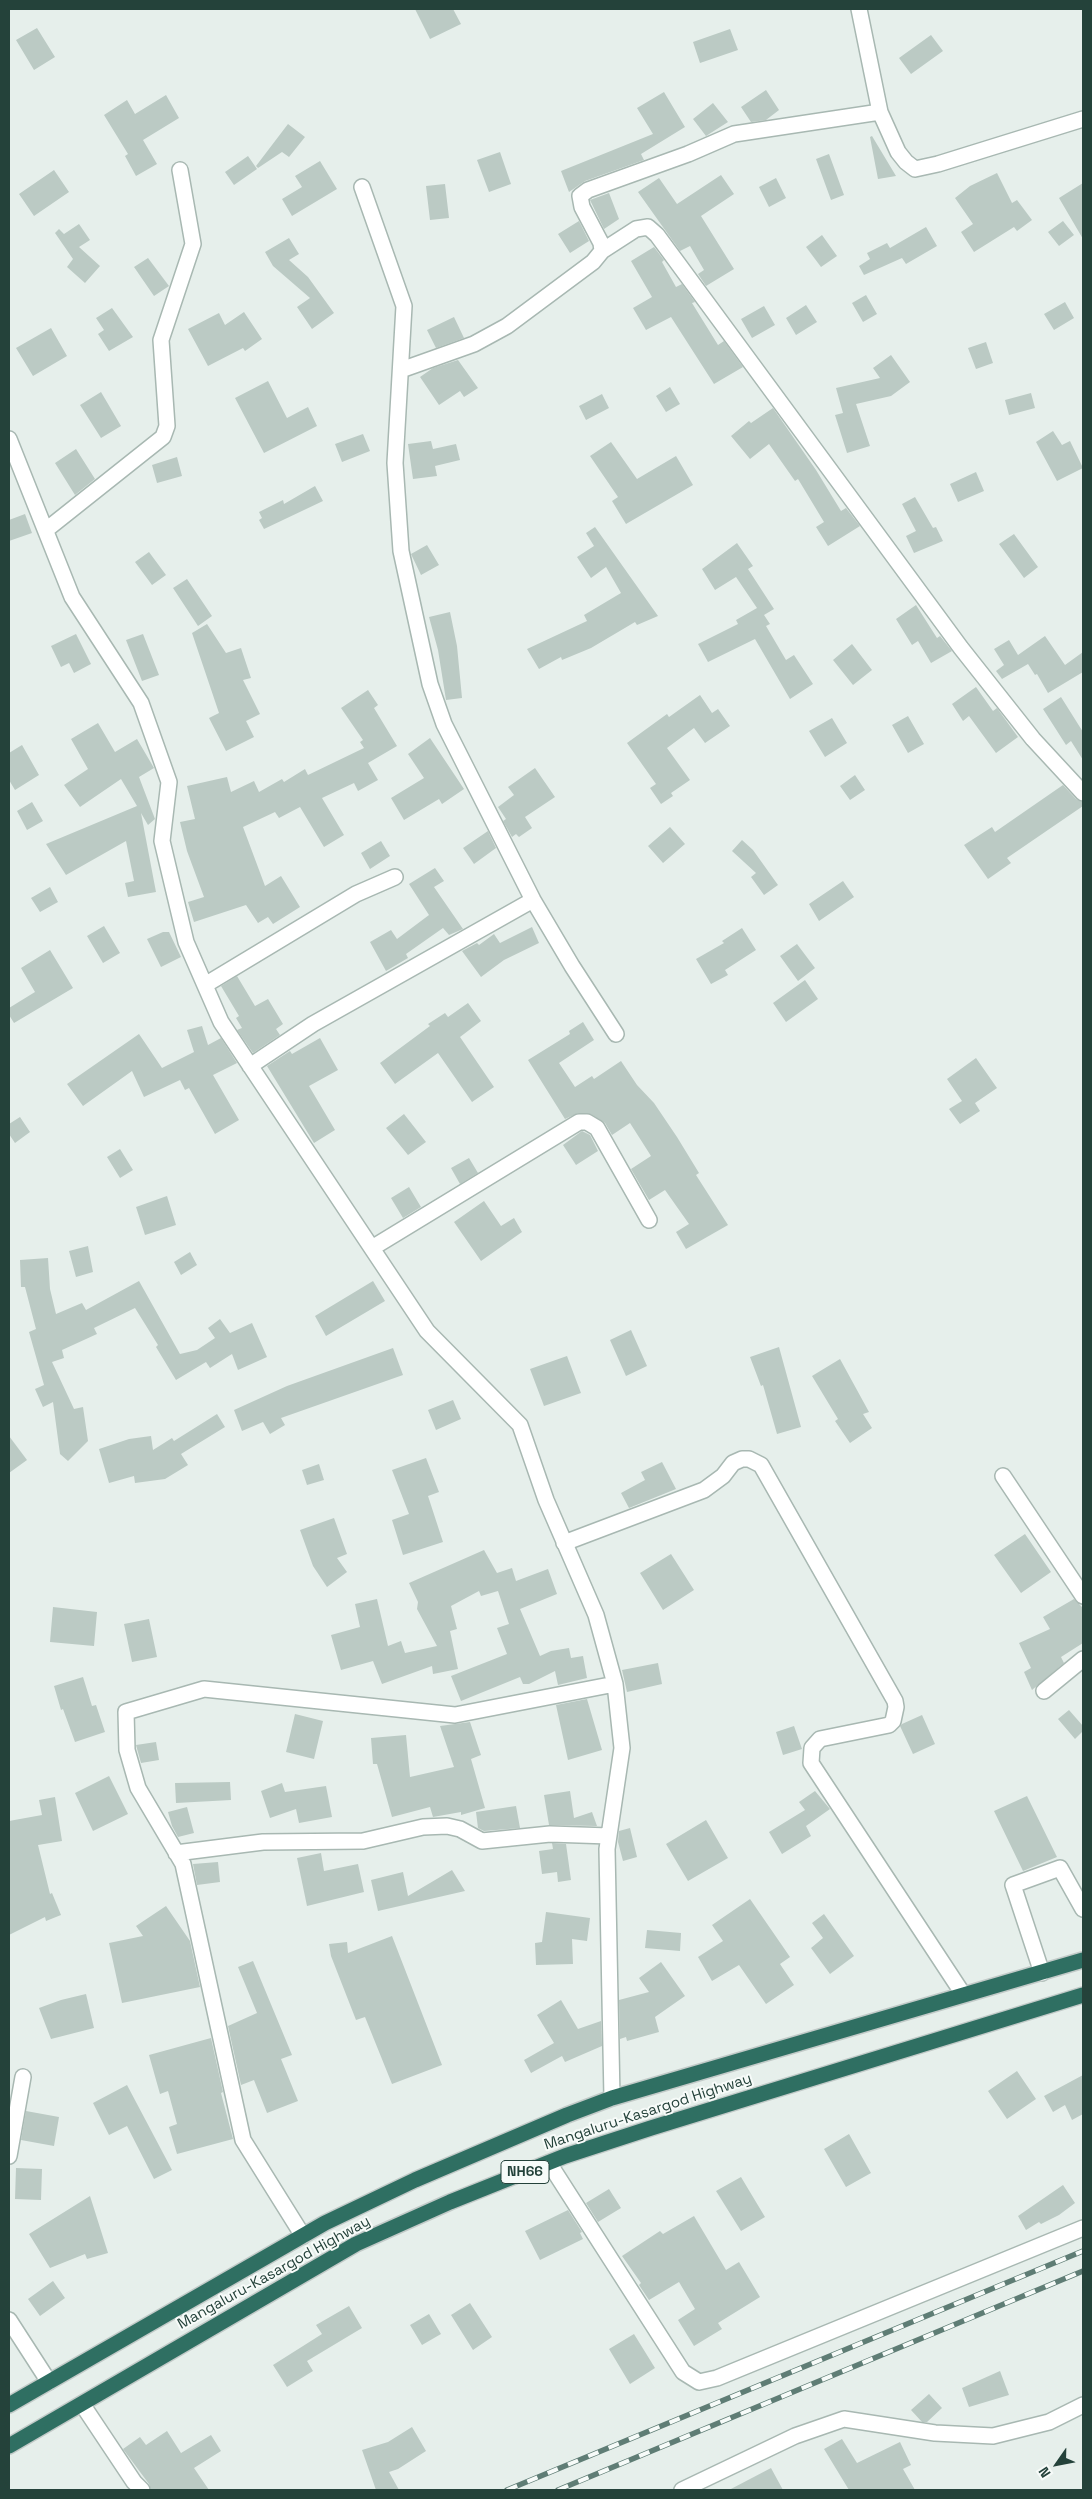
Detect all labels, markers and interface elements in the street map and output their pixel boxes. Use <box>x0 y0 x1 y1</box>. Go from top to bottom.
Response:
street label: Mangaluru-Kasargod Highway <box>542 2070 754 2154</box>
road number: NH66 <box>501 2160 549 2184</box>
street label: Mangaluru-Kasargod Highway <box>175 2212 373 2334</box>
north arrow <box>1032 2439 1082 2489</box>
text: N <box>1034 2463 1055 2481</box>

